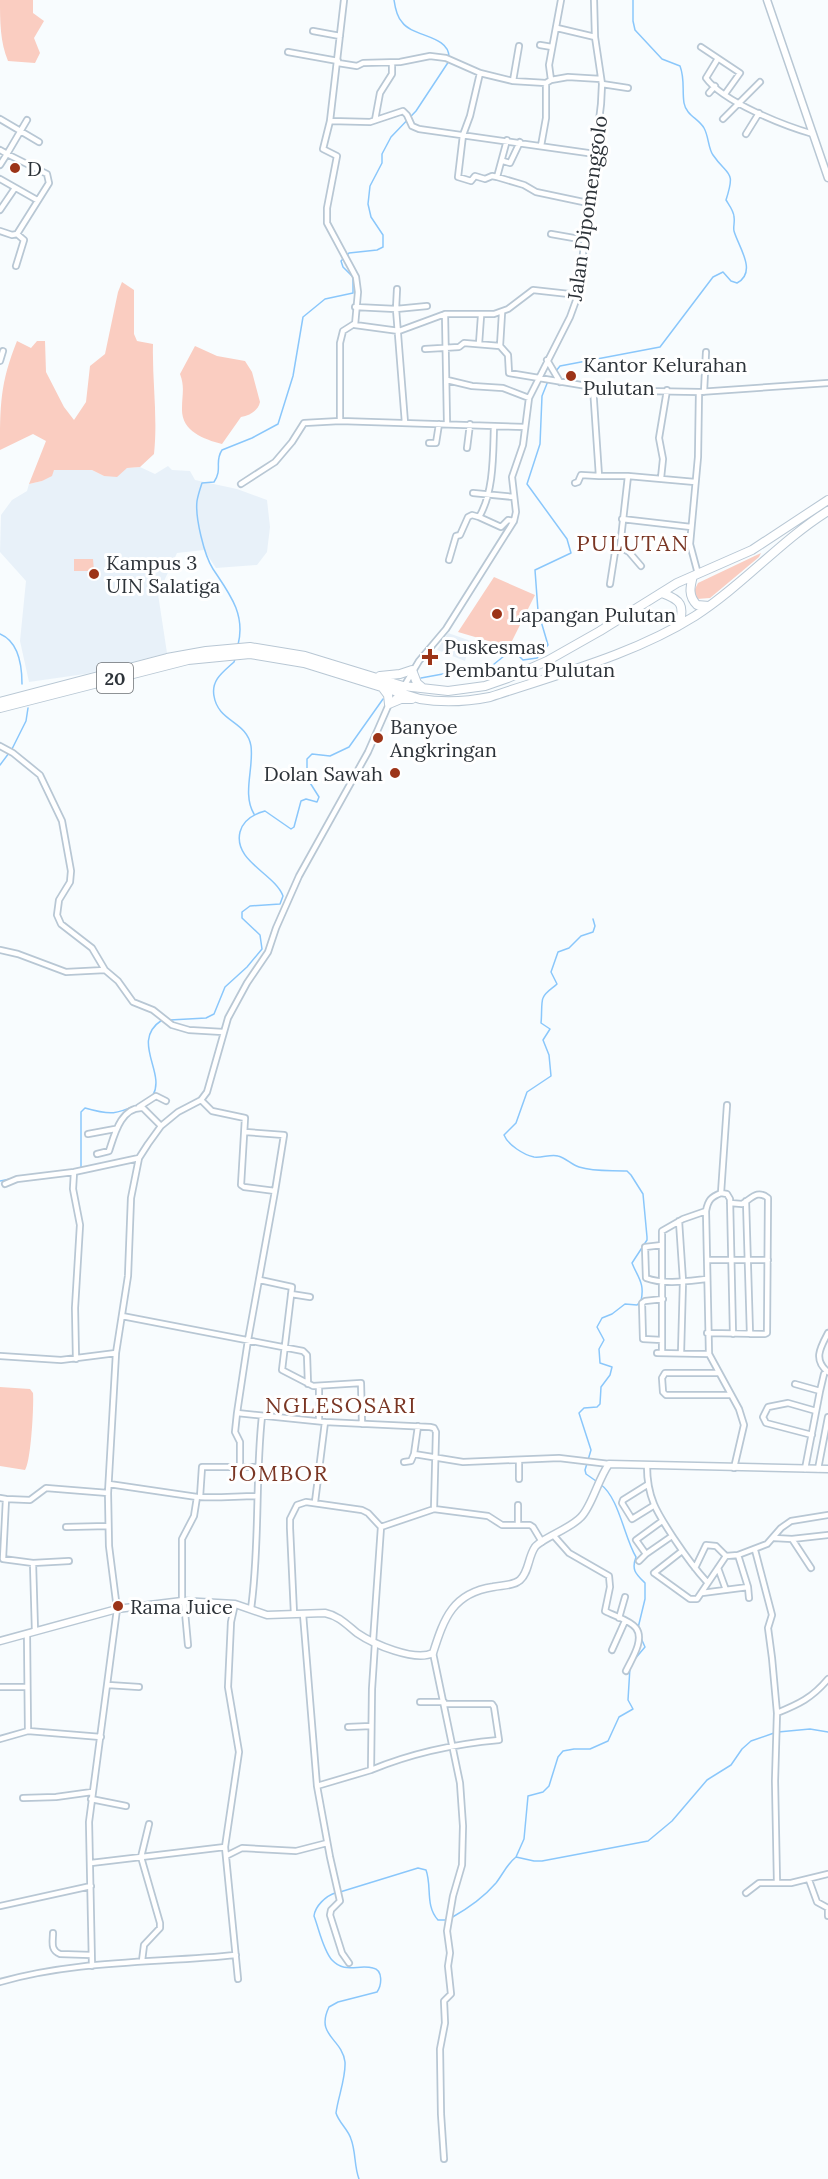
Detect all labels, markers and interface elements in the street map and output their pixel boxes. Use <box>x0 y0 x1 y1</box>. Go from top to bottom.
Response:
street label: Jalan Dipomenggolo <box>562 114 612 303</box>
place label: D <box>27 156 42 181</box>
marker: D <box>8 161 22 175</box>
place label: Kantor Kelurahan Pulutan <box>583 352 747 400</box>
marker: Kantor Kelurahan Pulutan <box>564 369 578 383</box>
district label: PULUTAN <box>576 529 690 557</box>
place label: Kampus 3 UIN Salatiga <box>106 550 220 598</box>
marker: Kampus 3 UIN Salatiga <box>87 567 101 581</box>
place label: Lapangan Pulutan <box>509 602 676 627</box>
marker: Lapangan Pulutan <box>490 607 504 621</box>
place label: Puskesmas Pembantu Pulutan <box>444 634 615 682</box>
marker: Puskesmas Pembantu Pulutan <box>421 648 439 666</box>
road number: 20 <box>97 663 133 693</box>
place label: Banyoe Angkringan <box>389 714 497 762</box>
marker: Banyoe Angkringan <box>371 731 385 745</box>
place label: Dolan Sawah <box>264 761 383 786</box>
marker: Dolan Sawah <box>388 766 402 780</box>
district label: NGLESOSARI <box>265 1391 417 1419</box>
district label: JOMBOR <box>228 1459 329 1487</box>
place label: Rama Juice <box>130 1594 233 1619</box>
marker: Rama Juice <box>111 1599 125 1613</box>

